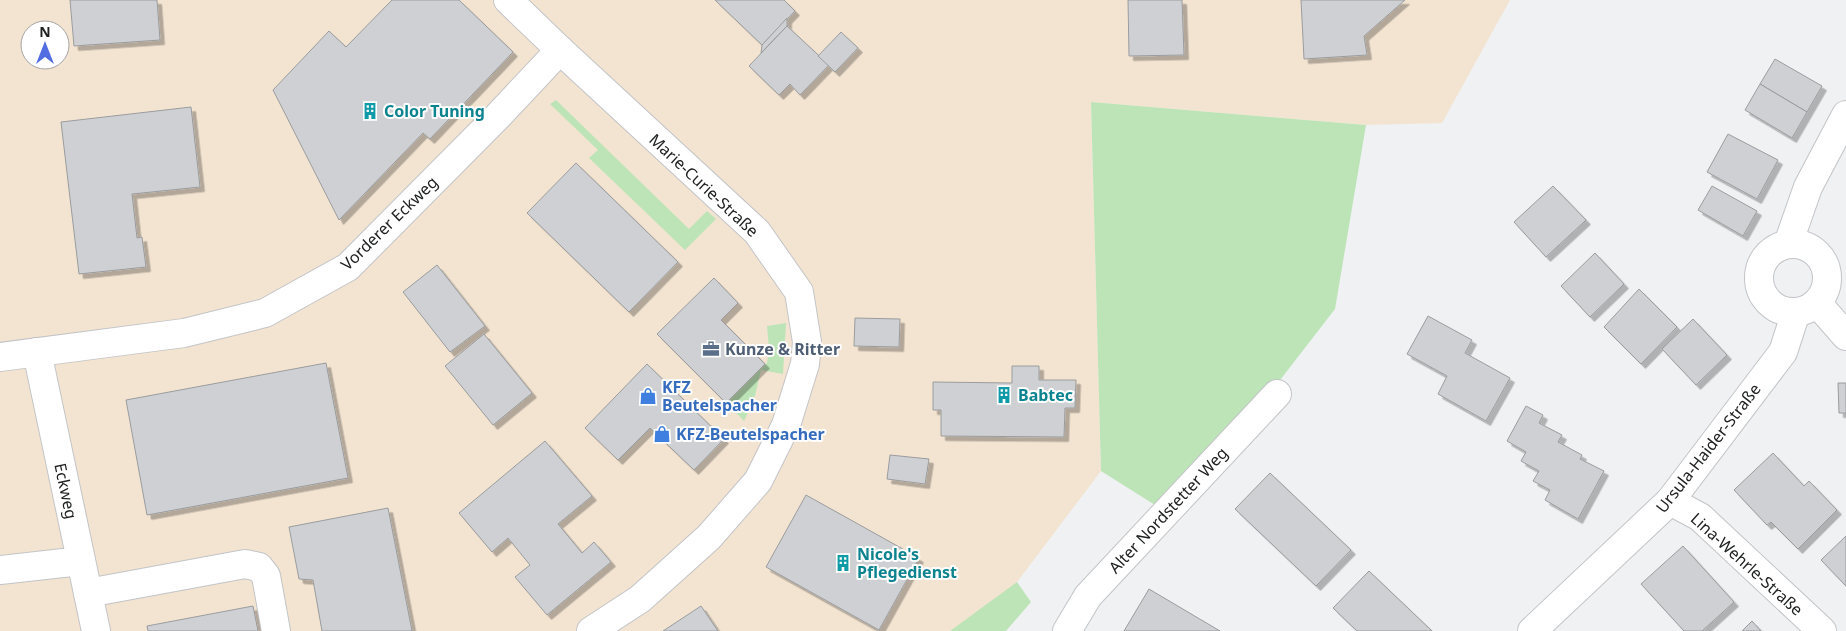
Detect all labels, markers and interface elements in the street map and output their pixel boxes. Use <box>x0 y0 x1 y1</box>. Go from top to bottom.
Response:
north arrow <box>20 20 70 70</box>
text: N <box>39 22 51 41</box>
place label: Color Tuning <box>384 100 485 122</box>
building icon: Color Tuning <box>360 101 380 121</box>
street label: Marie-Curie-Straße <box>644 128 764 242</box>
street label: Vorderer Eckweg <box>336 171 442 275</box>
place label: Kunze & Ritter <box>725 338 840 360</box>
office icon: Kunze & Ritter <box>701 339 721 359</box>
place label: KFZ Beutelspacher <box>662 376 777 416</box>
street label: Ursula-Haider-Straße <box>1650 379 1766 517</box>
place label: Babtec <box>1018 384 1073 406</box>
building icon: Babtec <box>994 385 1014 405</box>
shop icon: KFZ Beutelspacher <box>638 386 658 406</box>
place label: KFZ-Beutelspacher <box>676 423 825 445</box>
shop icon: KFZ-Beutelspacher <box>652 424 672 444</box>
street label: Alter Nordstetter Weg <box>1104 442 1232 578</box>
street label: Eckweg <box>49 461 83 521</box>
street label: Lina-Wehrle-Straße <box>1686 508 1808 620</box>
place label: Nicole's Pflegedienst <box>857 543 957 583</box>
building icon: Nicole's Pflegedienst <box>833 553 853 573</box>

